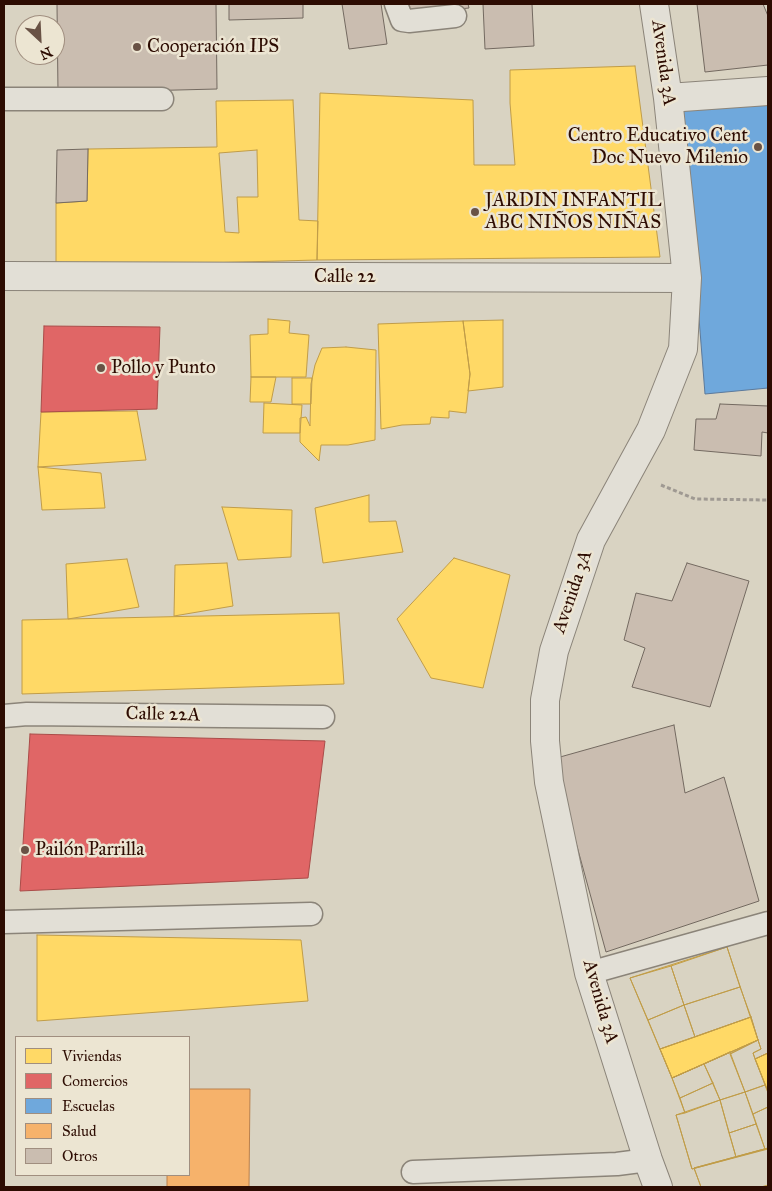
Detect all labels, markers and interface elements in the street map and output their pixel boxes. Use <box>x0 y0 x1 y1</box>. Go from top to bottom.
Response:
north arrow <box>15 15 65 65</box>
street label: Avenida 3A <box>646 19 680 107</box>
place label: Cooperación IPS <box>147 36 279 58</box>
marker: Cooperación IPS <box>131 41 143 53</box>
text: N <box>37 43 55 63</box>
place label: Centro Educativo Cent Doc Nuevo Milenio <box>568 125 748 169</box>
marker: Centro Educativo Cent Doc Nuevo Milenio <box>752 141 764 153</box>
place label: JARDIN INFANTIL ABC NIÑOS NIÑAS <box>485 190 662 234</box>
marker: JARDIN INFANTIL ABC NIÑOS NIÑAS <box>469 206 481 218</box>
street label: Calle 22 <box>314 266 376 288</box>
place label: Pollo y Punto <box>111 357 216 379</box>
marker: Pollo y Punto <box>95 362 107 374</box>
street label: Avenida 3A <box>548 547 598 637</box>
street label: Calle 22A <box>125 703 201 727</box>
place label: Pailón Parrilla <box>35 839 144 861</box>
marker: Pailón Parrilla <box>19 844 31 856</box>
street label: Avenida 3A <box>577 957 623 1047</box>
legend <box>15 1036 190 1176</box>
text: Viviendas <box>62 1047 121 1065</box>
text: Comercios <box>62 1072 128 1090</box>
text: Escuelas <box>62 1097 115 1115</box>
text: Salud <box>62 1122 96 1140</box>
text: Otros <box>62 1147 97 1165</box>

